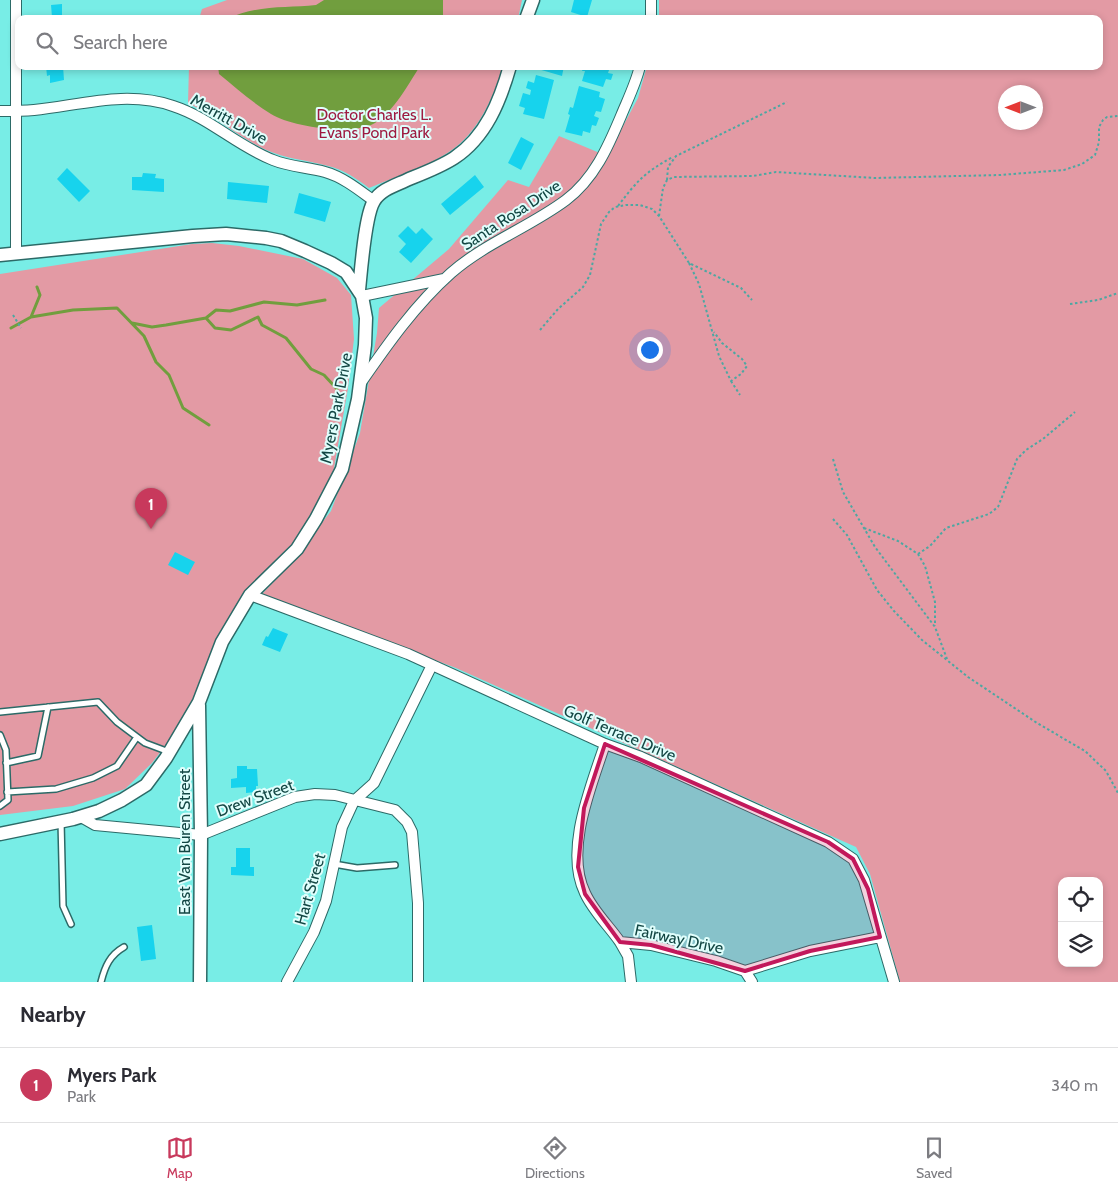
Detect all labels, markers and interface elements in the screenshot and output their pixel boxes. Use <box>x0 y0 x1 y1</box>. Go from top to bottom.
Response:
search box <box>15 15 1103 70</box>
icon: search <box>33 29 61 57</box>
text: Search here <box>73 31 167 54</box>
north arrow <box>998 85 1043 130</box>
street label: Merritt Drive <box>187 90 271 148</box>
park label: Doctor Charles L. Evans Pond Park <box>316 105 432 142</box>
street label: Santa Rosa Drive <box>458 176 564 254</box>
your location <box>637 337 663 363</box>
street label: Myers Park Drive <box>316 351 356 465</box>
pin: 1 <box>135 488 167 529</box>
street label: Golf Terrace Drive <box>561 701 679 765</box>
street label: East Van Buren Street <box>175 768 194 915</box>
street label: Drew Street <box>214 775 297 821</box>
street label: Hart Street <box>291 850 329 927</box>
map controls <box>1058 877 1103 967</box>
button: locate <box>1058 877 1103 922</box>
street label: Fairway Drive <box>633 920 725 958</box>
button: layers <box>1058 922 1103 967</box>
text: Nearby <box>20 1002 86 1027</box>
text: Myers Park <box>67 1064 157 1087</box>
text: 1 <box>33 1076 39 1095</box>
text: 340 m <box>1051 1076 1098 1095</box>
text: Park <box>67 1087 96 1106</box>
tab: Map <box>166 1134 194 1182</box>
tab: Directions <box>525 1134 585 1182</box>
tab: Saved <box>916 1134 952 1182</box>

